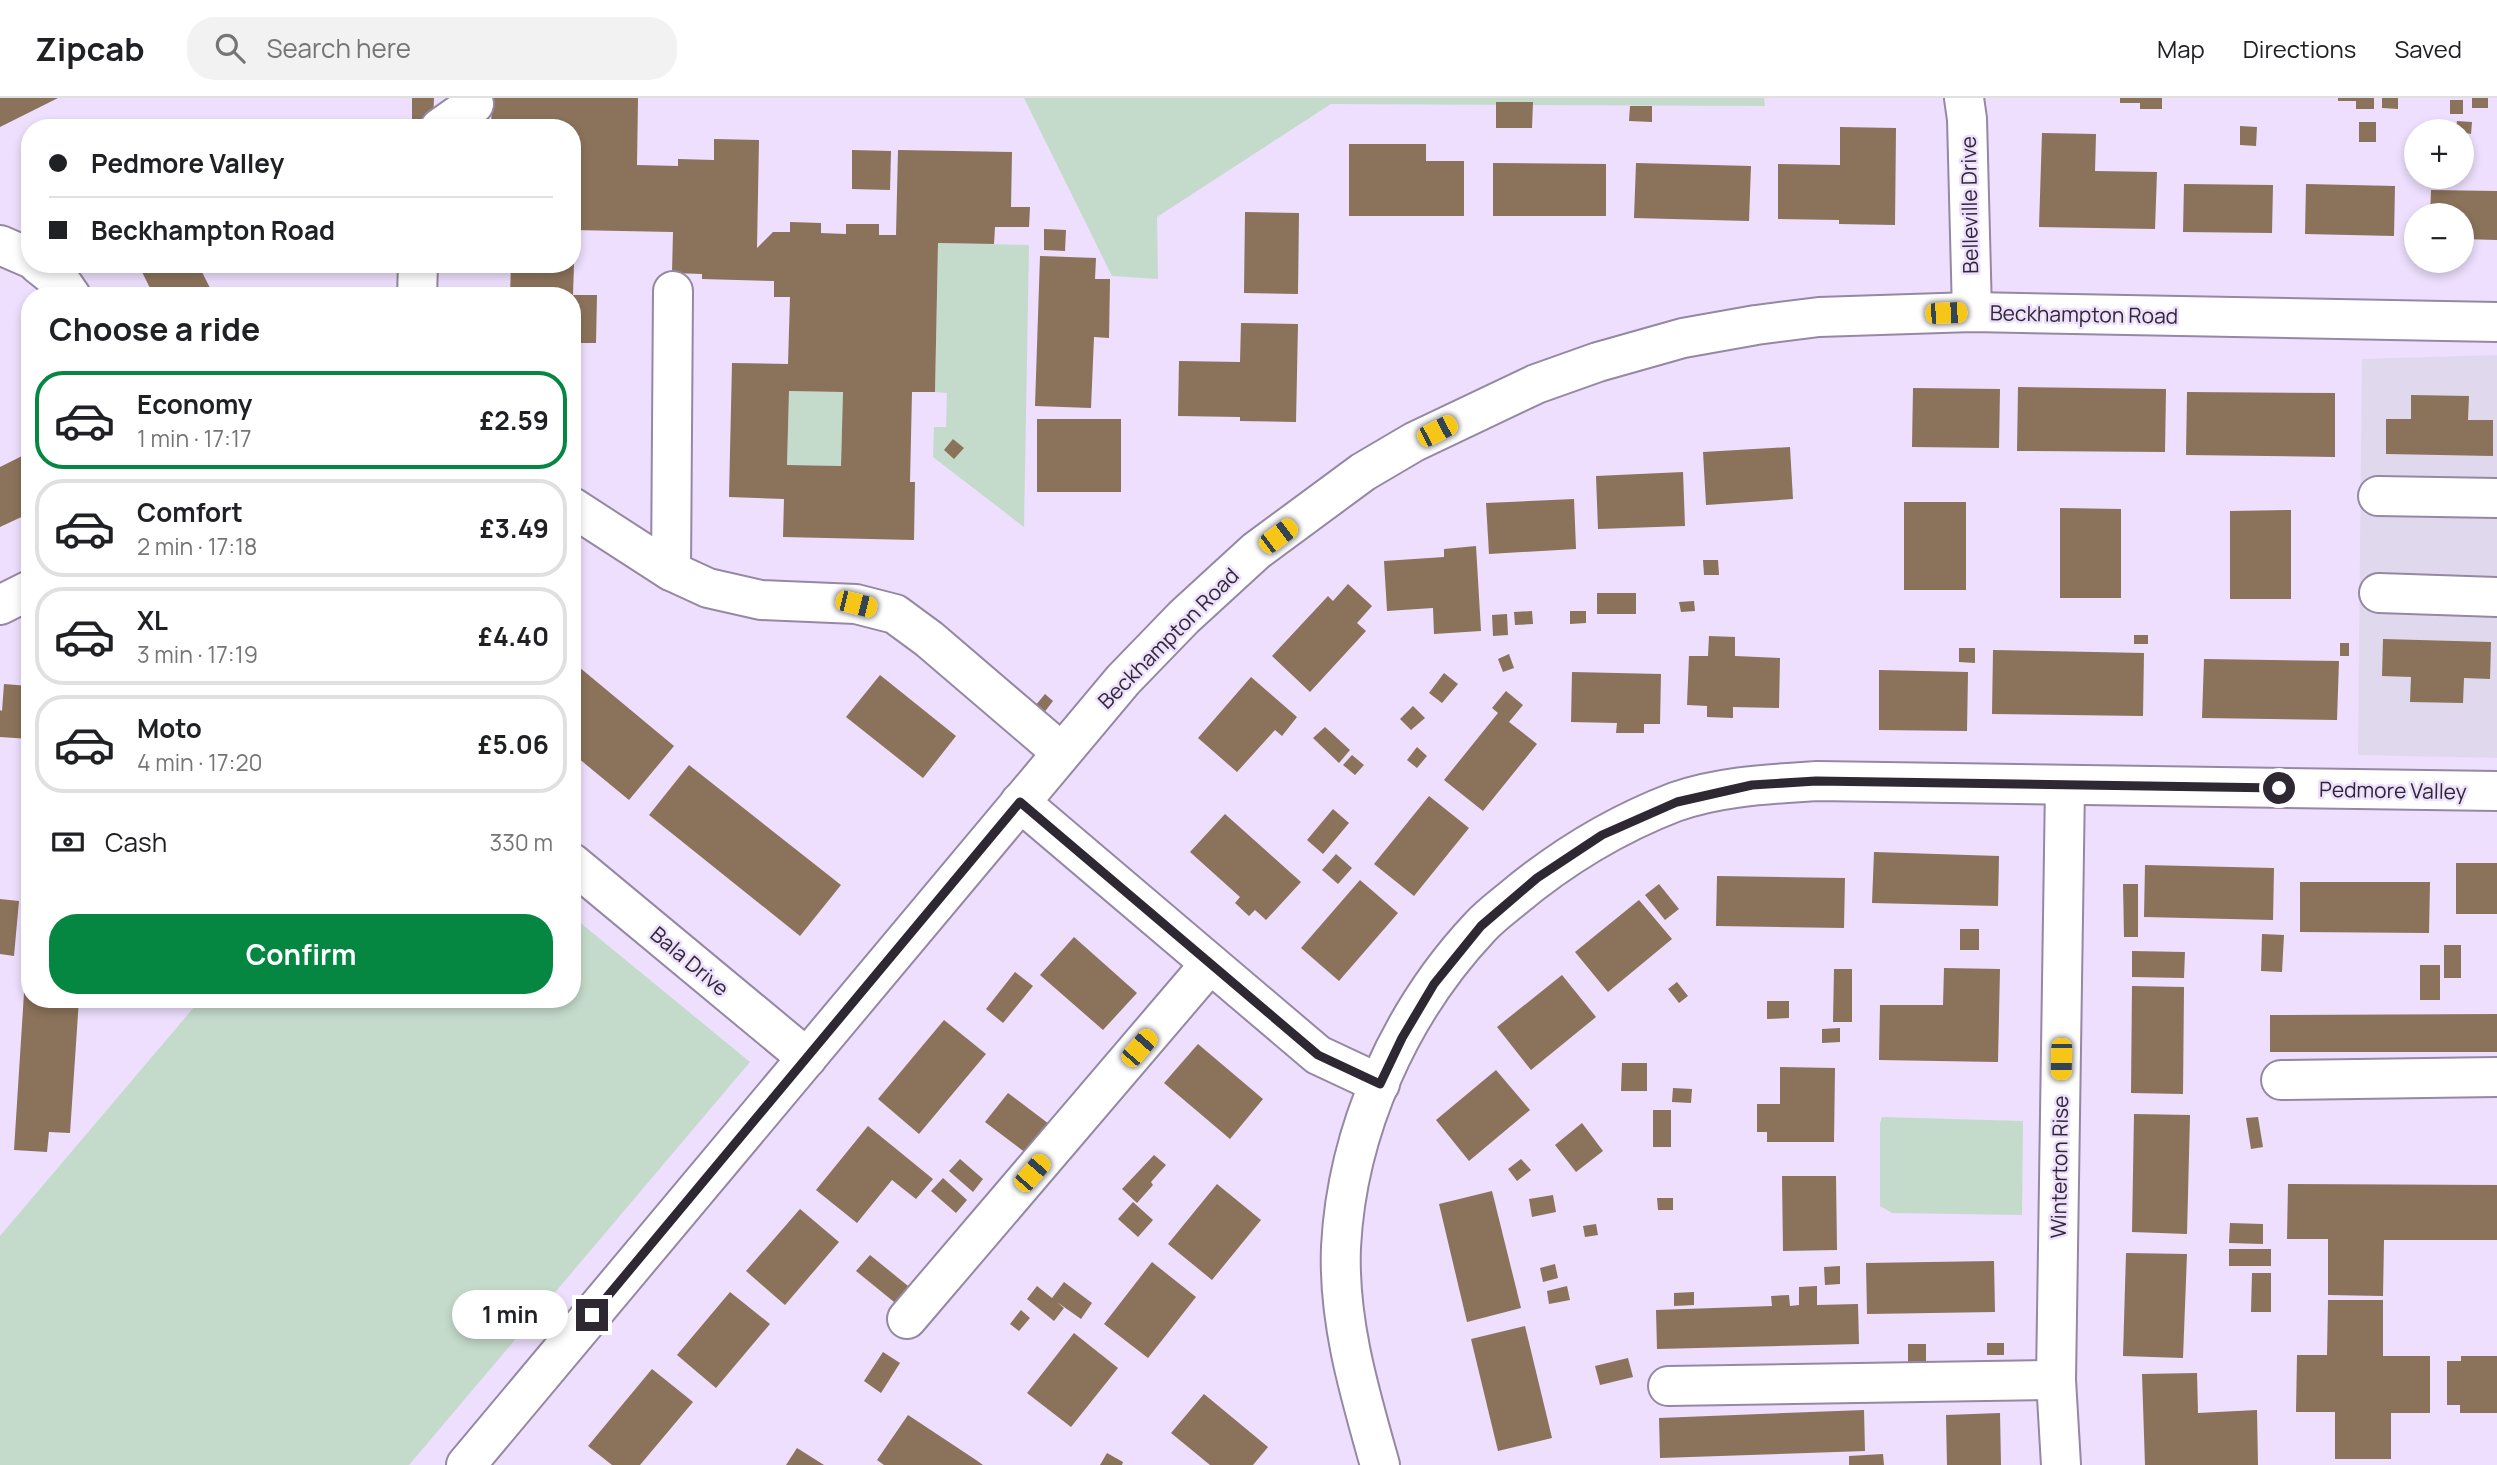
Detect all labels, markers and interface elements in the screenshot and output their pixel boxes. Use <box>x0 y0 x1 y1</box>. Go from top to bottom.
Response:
search box <box>187 17 677 80</box>
text: Zipcab <box>35 26 145 71</box>
icon: search <box>211 29 249 67</box>
text: Search here <box>267 30 411 66</box>
text: Map <box>2157 32 2205 65</box>
text: Directions <box>2243 32 2356 65</box>
text: Saved <box>2394 32 2462 65</box>
map controls <box>2404 119 2474 273</box>
button: + <box>2404 119 2474 189</box>
street label: Belleville Drive <box>1954 136 1984 274</box>
text: Pedmore Valley <box>91 145 284 181</box>
button: − <box>2404 203 2474 273</box>
text: Beckhampton Road <box>91 212 335 248</box>
street label: Beckhampton Road <box>1990 298 2178 330</box>
car <box>1925 302 1968 324</box>
text: Choose a ride <box>49 307 260 351</box>
text: Economy <box>137 386 252 422</box>
icon: car <box>53 389 116 452</box>
text: £2.59 <box>479 402 549 438</box>
car <box>1414 412 1461 450</box>
text: 1 min · 17:17 <box>137 422 251 454</box>
text: Comfort <box>137 494 243 530</box>
icon: car <box>53 497 116 560</box>
text: £3.49 <box>480 510 549 546</box>
car <box>1255 515 1302 557</box>
text: 2 min · 17:18 <box>137 530 257 562</box>
street label: Beckhampton Road <box>1091 561 1245 715</box>
car <box>834 589 879 619</box>
text: XL <box>137 602 168 638</box>
icon: car <box>53 605 116 668</box>
text: £4.40 <box>478 618 549 654</box>
text: 3 min · 17:19 <box>137 638 258 670</box>
text: Moto <box>137 710 202 746</box>
icon: car <box>53 713 116 776</box>
text: £5.06 <box>478 726 549 762</box>
text: 4 min · 17:20 <box>137 746 263 778</box>
route start <box>2263 772 2295 804</box>
street label: Pedmore Valley <box>2319 775 2467 805</box>
icon: cash <box>49 823 87 861</box>
text: Cash <box>105 824 167 860</box>
text: 330 m <box>489 826 553 858</box>
button: Confirm <box>49 914 553 994</box>
street label: Bala Drive <box>645 920 735 1002</box>
car <box>1118 1025 1161 1071</box>
car <box>2051 1038 2072 1080</box>
street label: Winterton Rise <box>2044 1095 2074 1239</box>
car <box>1011 1150 1054 1196</box>
callout: 1 min <box>452 1290 568 1340</box>
text: 1 min <box>482 1298 538 1330</box>
route end <box>576 1299 608 1331</box>

